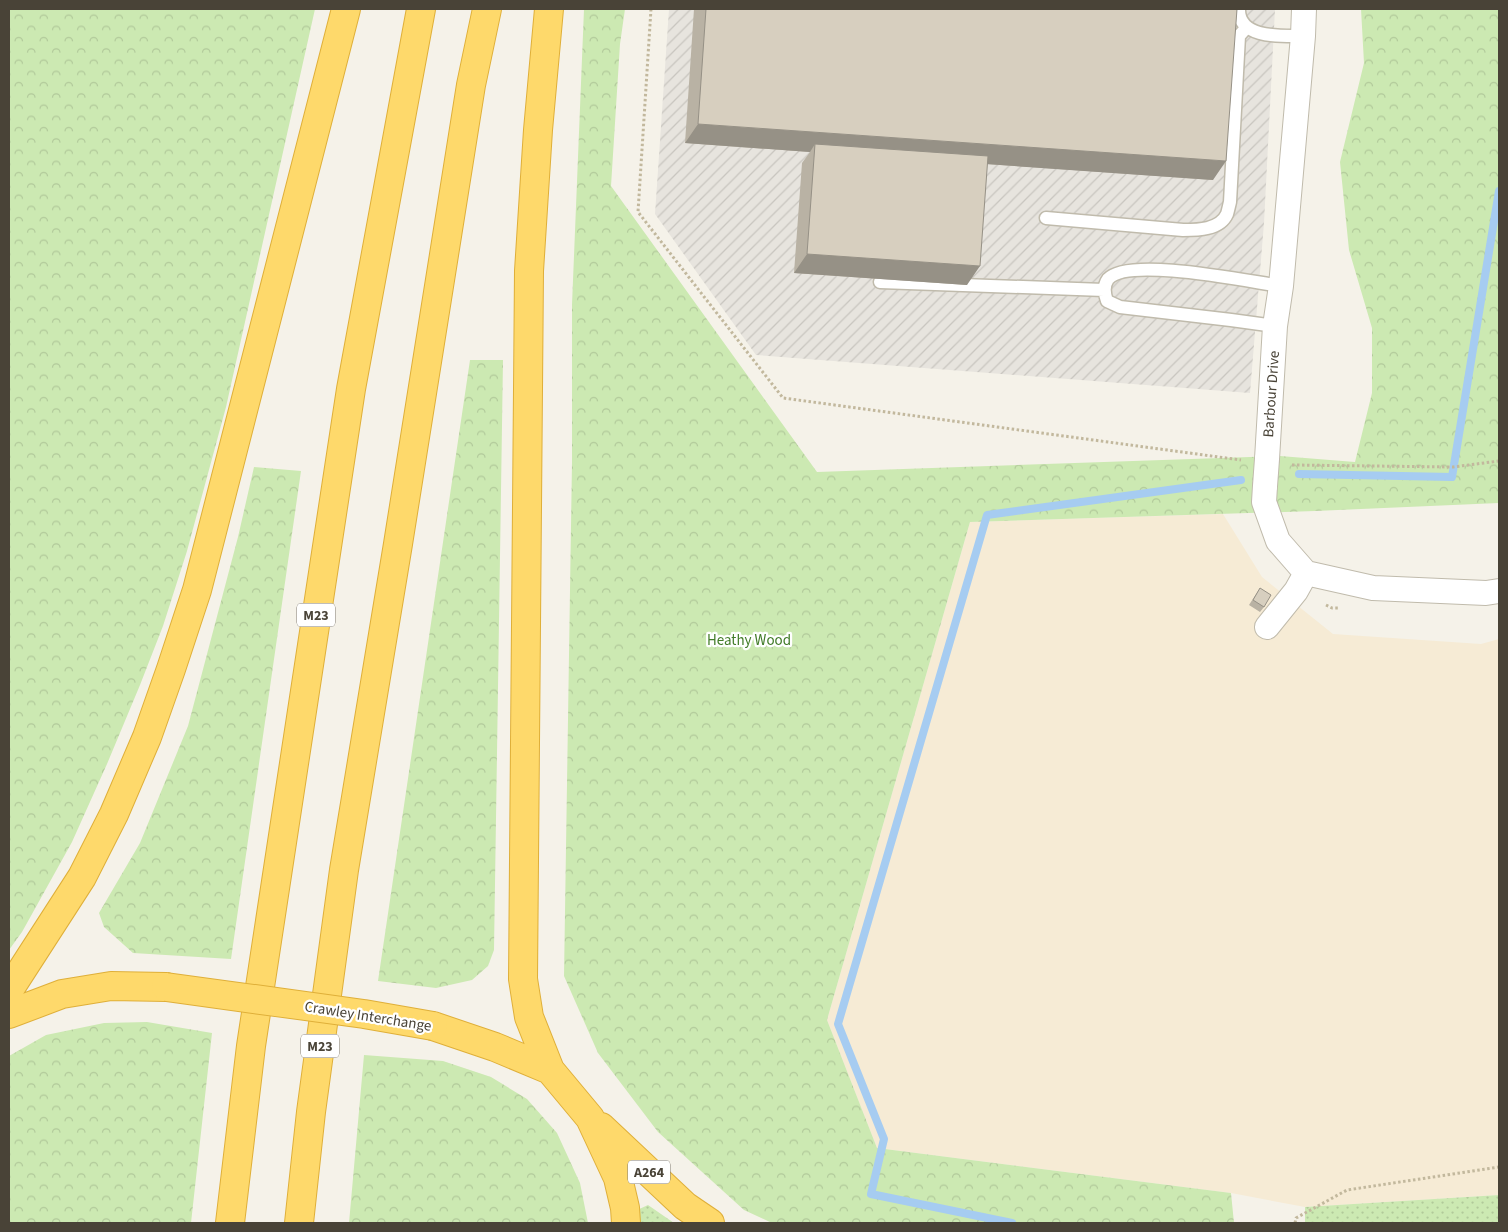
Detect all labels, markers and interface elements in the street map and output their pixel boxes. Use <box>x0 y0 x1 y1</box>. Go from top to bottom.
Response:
street label: Barbour Drive <box>1258 350 1285 438</box>
road number: M23 <box>297 604 335 626</box>
park label: Heathy Wood <box>707 630 791 651</box>
street label: Crawley Interchange <box>303 996 433 1037</box>
road number: M23 <box>301 1034 339 1058</box>
road number: A264 <box>628 1160 670 1184</box>

